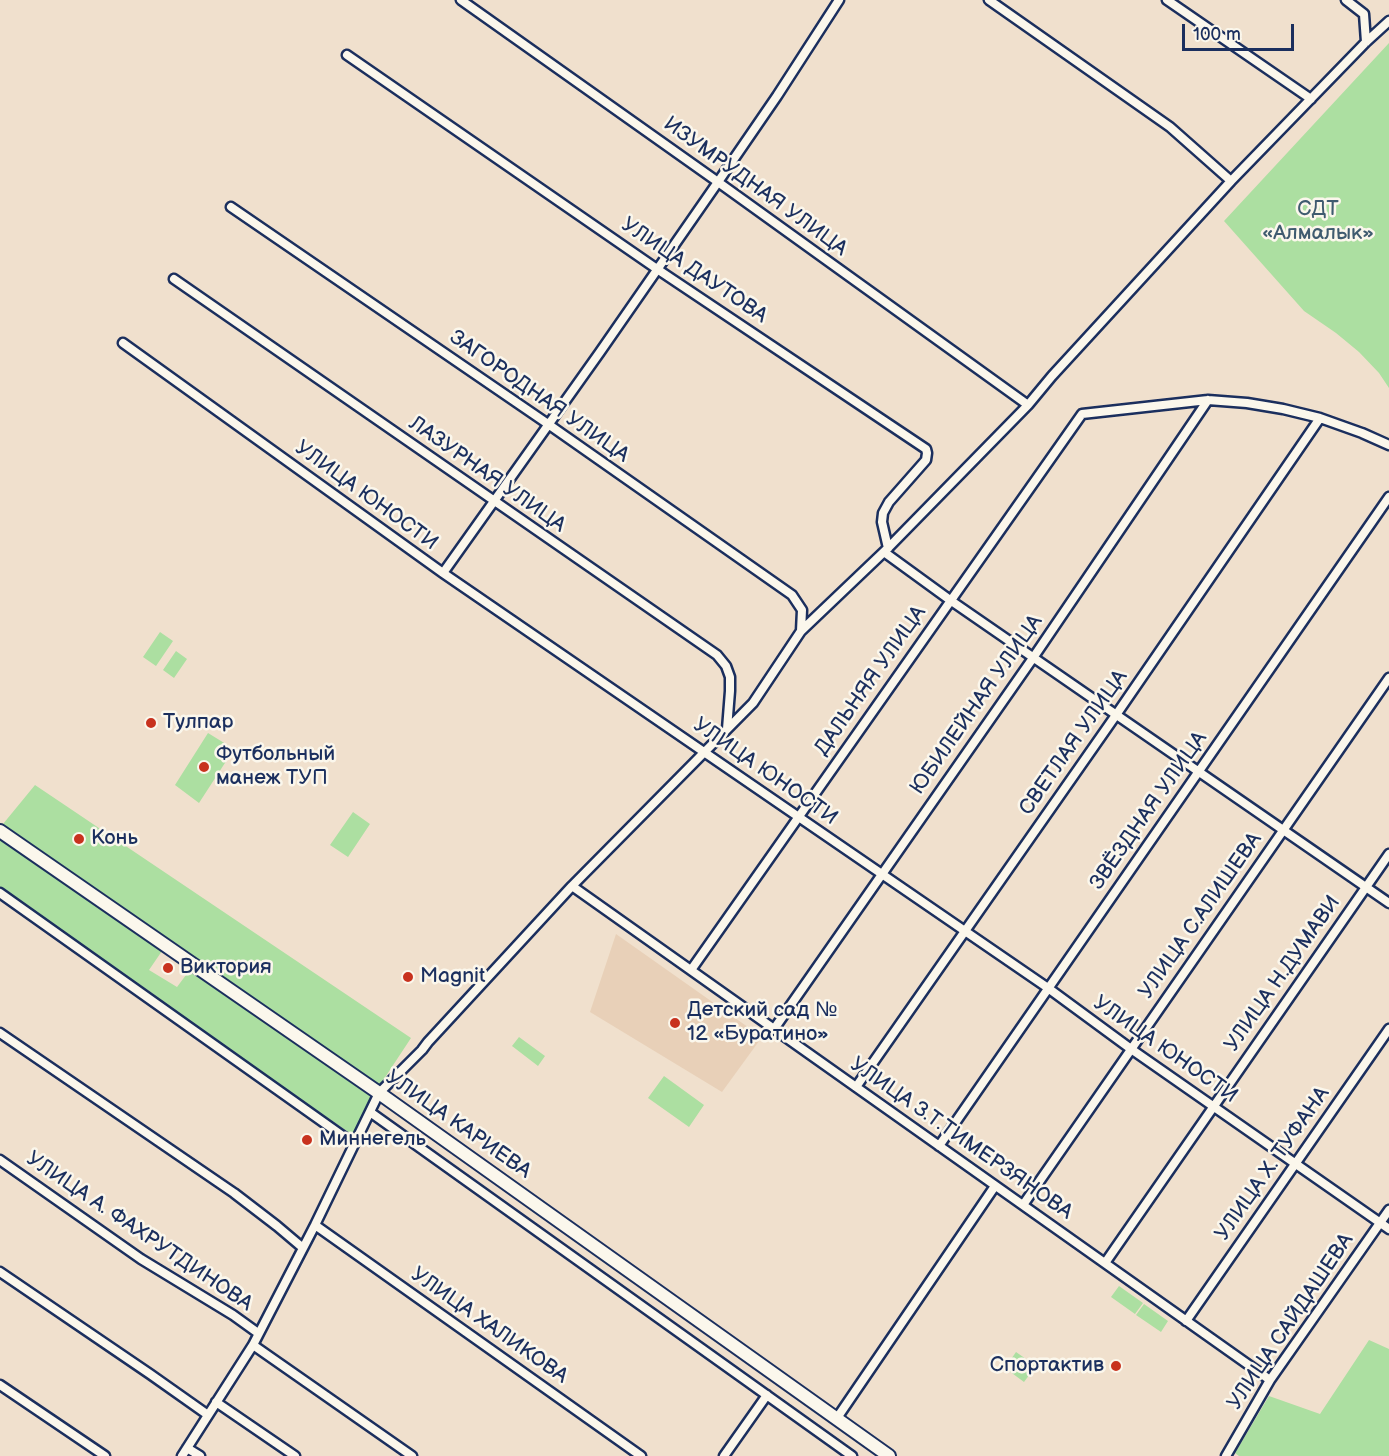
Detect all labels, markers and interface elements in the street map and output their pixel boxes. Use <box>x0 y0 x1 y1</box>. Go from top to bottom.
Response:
scale bar <box>1185 12 1298 50</box>
text: 100 m <box>1193 24 1241 45</box>
street label: ИЗУМРУДНАЯ УЛИЦА <box>658 112 852 262</box>
park label: СДТ «Алмалык» <box>1262 197 1374 247</box>
street label: УЛИЦА ДАУТОВА <box>616 213 772 329</box>
street label: ЗАГОРОДНАЯ УЛИЦА <box>444 325 634 469</box>
street label: ЛАЗУРНАЯ УЛИЦА <box>404 411 570 539</box>
street label: УЛИЦА ЮНОСТИ <box>290 436 442 556</box>
street label: ДАЛЬНЯЯ УЛИЦА <box>810 601 932 761</box>
street label: ЮБИЛЕЙНАЯ УЛИЦА <box>905 610 1049 800</box>
street label: СВЕТЛАЯ УЛИЦА <box>1015 666 1133 820</box>
place label: Тулпар <box>163 710 233 736</box>
street label: УЛИЦА ЮНОСТИ <box>688 713 842 831</box>
marker: Тулпар <box>144 716 158 730</box>
street label: ЗВЁЗДНАЯ УЛИЦА <box>1085 727 1213 895</box>
place label: Футбольный манеж ТУП <box>216 742 335 792</box>
marker: Футбольный манеж ТУП <box>197 760 211 774</box>
place label: Конь <box>91 826 138 852</box>
street label: УЛИЦА С.АЛИШЕВА <box>1134 828 1268 1004</box>
marker: Конь <box>72 832 86 846</box>
street label: УЛИЦА Н.ДУМАВИ <box>1220 891 1346 1057</box>
place label: Виктория <box>180 955 272 981</box>
marker: Виктория <box>161 961 175 975</box>
place label: Magnit <box>420 964 485 990</box>
marker: Magnit <box>401 970 415 984</box>
street label: УЛИЦА ЮНОСТИ <box>1088 991 1242 1109</box>
place label: Детский сад № 12 «Буратино» <box>687 998 837 1048</box>
marker: Детский сад № 12 «Буратино» <box>668 1016 682 1030</box>
street label: УЛИЦА З.Т.ТИМЕРЗЯНОВА <box>845 1052 1077 1226</box>
street label: УЛИЦА КАРИЕВА <box>380 1065 536 1185</box>
street label: УЛИЦА Х. ТУФАНА <box>1210 1082 1336 1246</box>
place label: Миннегель <box>319 1127 426 1153</box>
marker: Миннегель <box>300 1133 314 1147</box>
street label: УЛИЦА А. ФАХРУТДИНОВА <box>21 1147 257 1317</box>
street label: УЛИЦА САЙДАШЕВА <box>1223 1229 1359 1415</box>
street label: УЛИЦА ХАЛИКОВА <box>406 1262 572 1390</box>
place label: Спортактив <box>990 1353 1104 1379</box>
marker: Спортактив <box>1109 1359 1123 1373</box>

